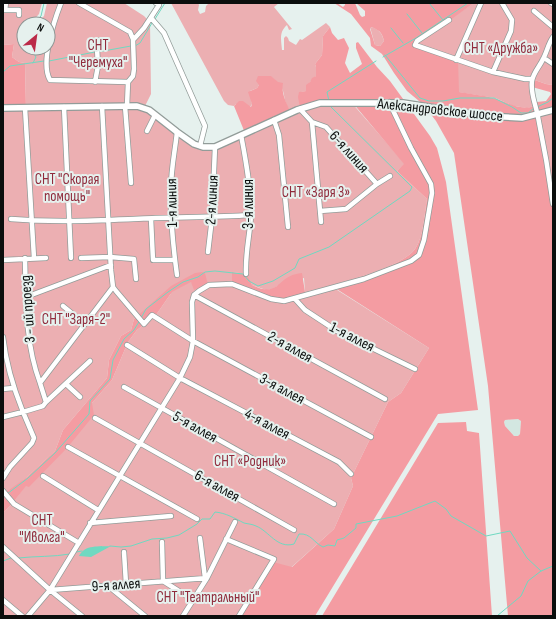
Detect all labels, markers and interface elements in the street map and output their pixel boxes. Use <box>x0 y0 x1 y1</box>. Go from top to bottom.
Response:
north arrow <box>16 16 56 56</box>
text: N <box>35 21 46 35</box>
park label: СНТ "Черемуха" <box>69 36 127 72</box>
park label: СНТ «Дружба» <box>464 39 538 58</box>
street label: Александровское шоссе <box>375 94 504 126</box>
street label: 6-я линия <box>325 127 373 177</box>
park label: СНТ "Скорая помощь" <box>35 170 99 206</box>
street label: 2-я линия <box>201 175 223 225</box>
street label: 1-я линия <box>162 178 182 228</box>
street label: 3-я линия <box>239 179 258 229</box>
park label: СНТ «Заря 3» <box>282 183 350 202</box>
street label: 3 - ий проезд <box>16 274 40 344</box>
park label: СНТ "Заря-2" <box>42 310 110 329</box>
street label: 1-я аллея <box>327 318 378 356</box>
street label: 2-я аллея <box>264 327 316 367</box>
street label: 3-я аллея <box>256 369 308 409</box>
street label: 4-я аллея <box>241 404 293 444</box>
street label: 5-я аллея <box>169 407 221 447</box>
park label: СНТ «Родник» <box>214 452 286 471</box>
street label: 6-я аллея <box>191 466 243 506</box>
park label: СНТ "Иволга" <box>19 511 65 547</box>
street label: 9-я аллея <box>91 574 141 596</box>
park label: СНТ "Театральный" <box>157 588 259 607</box>

